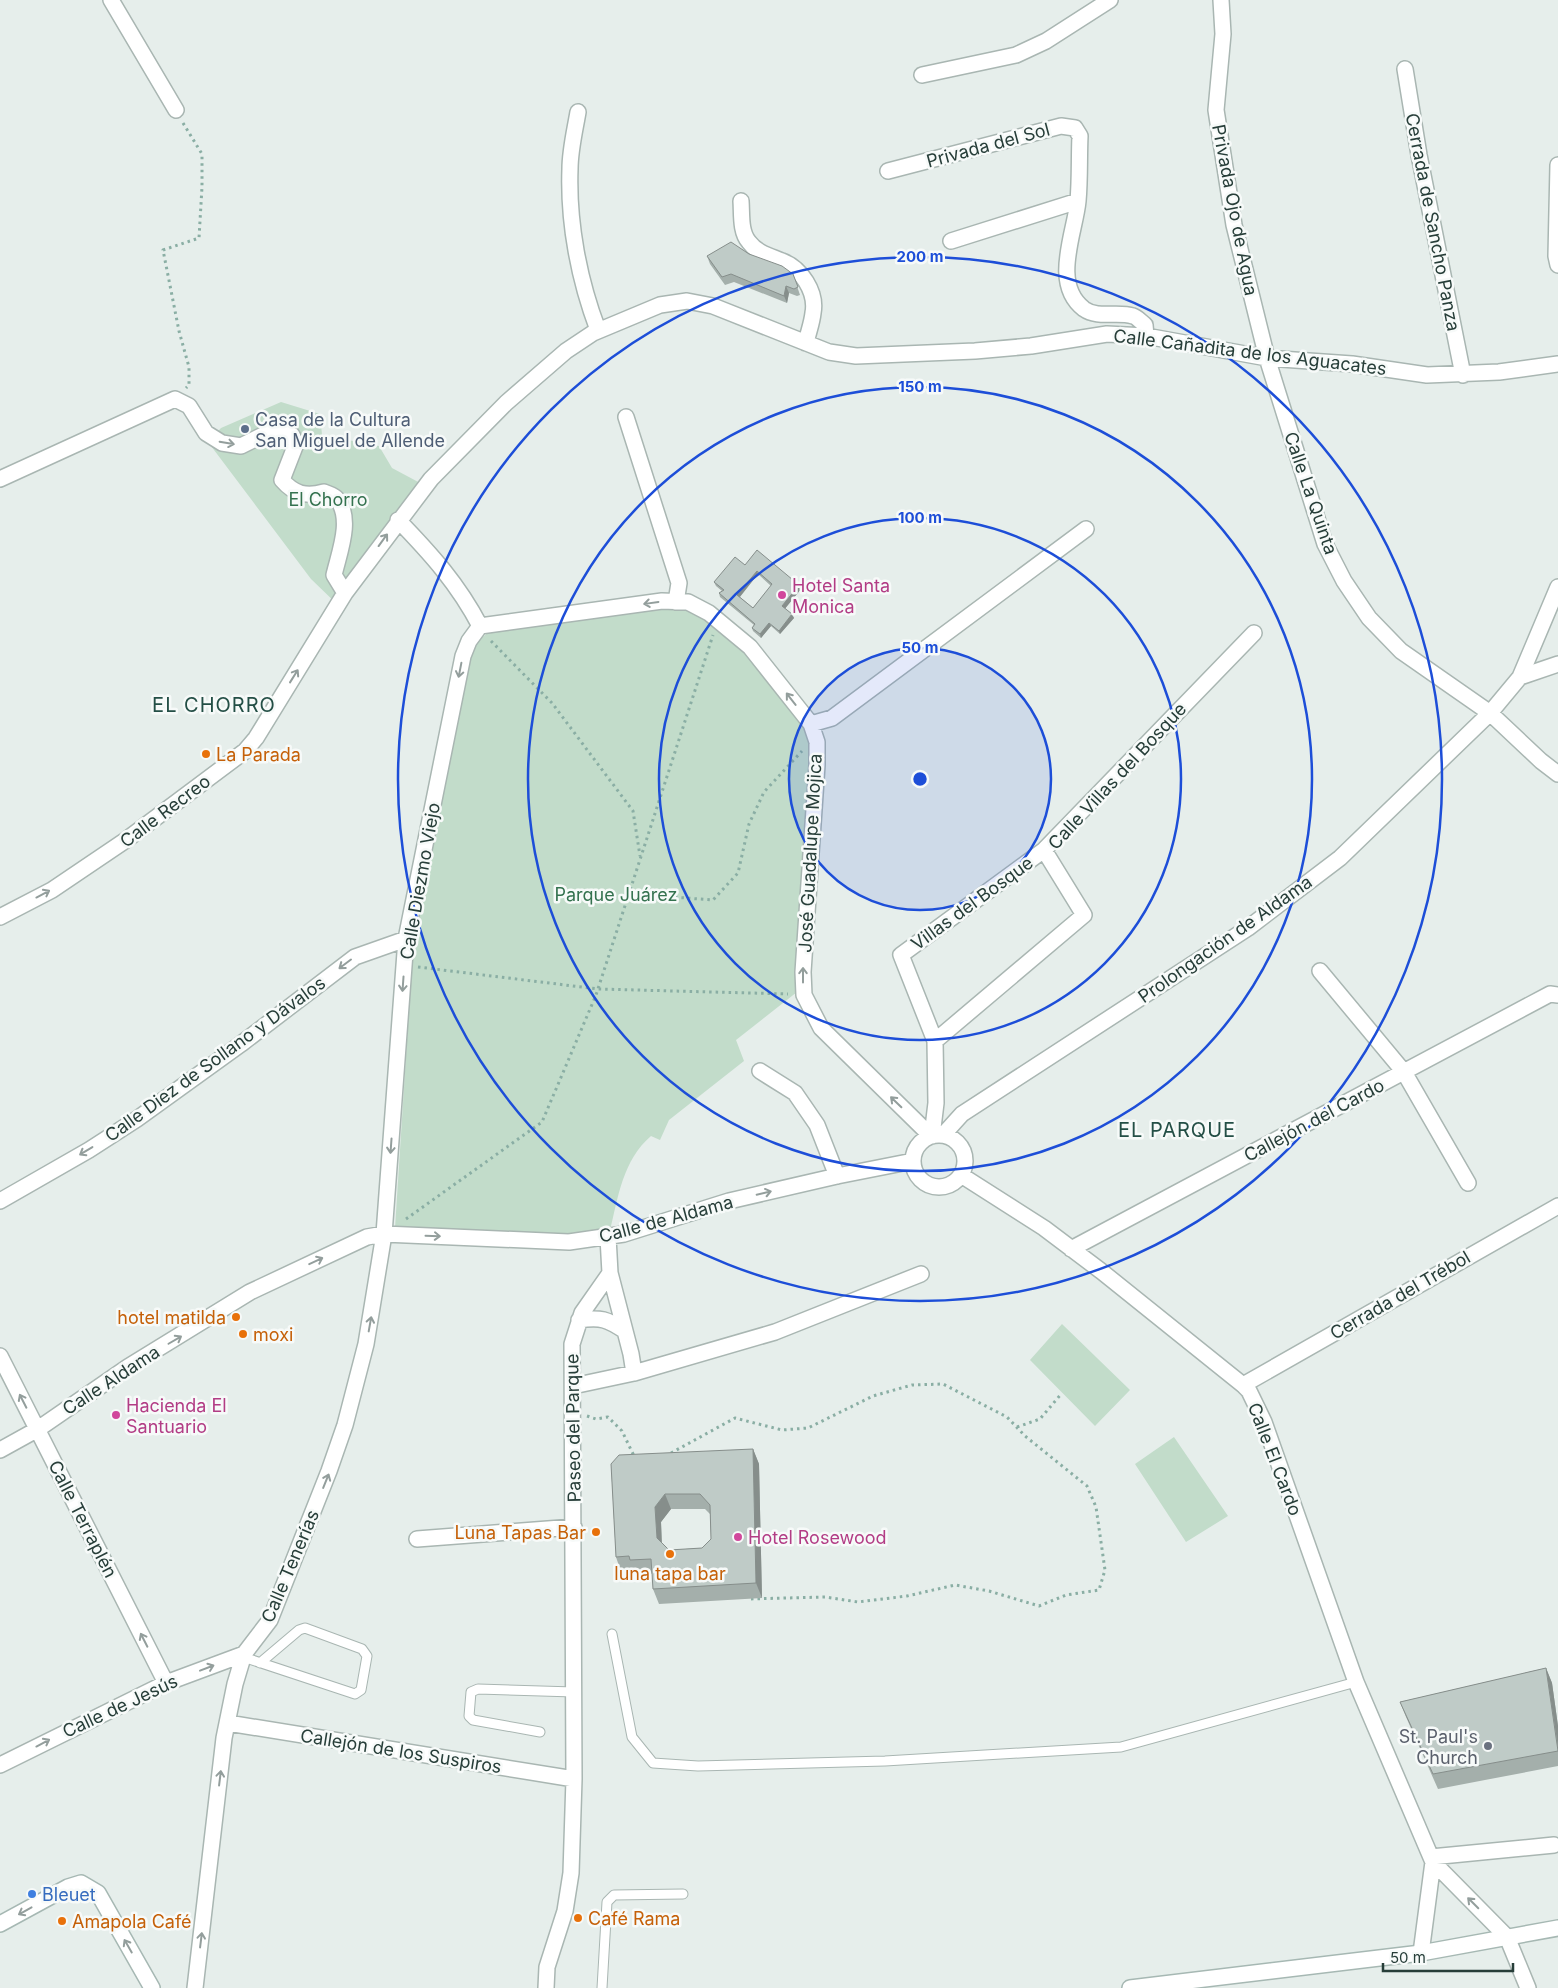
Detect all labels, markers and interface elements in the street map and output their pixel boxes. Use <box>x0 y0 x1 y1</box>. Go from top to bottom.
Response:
street label: Cerrada de Sancho Panza <box>1402 111 1464 333</box>
street label: Privada del Sol <box>924 118 1052 172</box>
street label: Privada Ojo de Agua <box>1208 123 1262 297</box>
text: 200 m <box>897 247 943 266</box>
street label: Calle Cañadita de los Aguacates <box>1112 325 1388 379</box>
text: 150 m <box>898 377 942 396</box>
place label: Casa de la Cultura San Miguel de Allende <box>255 409 445 451</box>
marker: Casa de la Cultura San Miguel de Allende <box>239 423 251 435</box>
street label: Calle La Quinta <box>1280 429 1342 557</box>
one-way arrow <box>218 439 234 449</box>
park label: El Chorro <box>288 489 368 510</box>
text: 100 m <box>898 508 942 527</box>
one-way arrow <box>378 533 388 547</box>
place label: Hotel Santa Monica <box>792 575 890 617</box>
marker: Hotel Santa Monica <box>776 589 788 601</box>
one-way arrow <box>643 598 659 608</box>
text: 50 m <box>902 638 938 657</box>
one-way arrow <box>455 661 464 677</box>
one-way arrow <box>289 669 299 683</box>
one-way arrow <box>785 692 796 705</box>
district label: EL CHORRO <box>152 693 276 717</box>
street label: Calle Villas del Bosque <box>1044 698 1190 854</box>
place label: La Parada <box>216 744 301 765</box>
marker: La Parada <box>200 748 212 760</box>
street label: José Guadalupe Mojica <box>794 753 826 953</box>
street label: Calle Recreo <box>116 770 214 852</box>
centre of rings <box>911 770 929 788</box>
street label: Calle Diezmo Viejo <box>396 801 444 961</box>
street label: Villas del Bosque <box>907 852 1037 954</box>
street label: Prolongación de Aldama <box>1134 871 1316 1007</box>
park label: Parque Juárez <box>555 884 677 905</box>
one-way arrow <box>35 889 50 898</box>
one-way arrow <box>338 959 352 969</box>
one-way arrow <box>798 967 808 984</box>
street label: Calle Diez de Sollano y Dávalos <box>101 972 329 1146</box>
one-way arrow <box>398 976 407 992</box>
street label: Callejón del Cardo <box>1240 1074 1388 1166</box>
one-way arrow <box>890 1096 903 1108</box>
district label: EL PARQUE <box>1118 1118 1236 1142</box>
one-way arrow <box>386 1138 396 1154</box>
one-way arrow <box>80 1147 94 1157</box>
one-way arrow <box>755 1188 771 1197</box>
street label: Calle de Aldama <box>597 1191 735 1247</box>
one-way arrow <box>424 1231 441 1241</box>
street label: Cerrada del Trébol <box>1326 1246 1474 1344</box>
one-way arrow <box>308 1256 323 1265</box>
place label: hotel matilda <box>117 1307 226 1328</box>
marker: hotel matilda <box>230 1311 242 1323</box>
one-way arrow <box>365 1317 375 1333</box>
place label: moxi <box>253 1324 293 1345</box>
marker: moxi <box>237 1328 249 1340</box>
one-way arrow <box>167 1335 182 1345</box>
street label: Calle Aldama <box>59 1341 163 1419</box>
street label: Paseo del Parque <box>561 1354 585 1502</box>
one-way arrow <box>18 1394 27 1409</box>
place label: Hacienda El Santuario <box>126 1395 227 1437</box>
street label: Calle El Cardo <box>1244 1400 1306 1518</box>
marker: Hacienda El Santuario <box>110 1409 122 1421</box>
street label: Calle Terraplén <box>44 1457 122 1581</box>
one-way arrow <box>322 1473 331 1489</box>
street label: Calle Tenerías <box>257 1506 323 1626</box>
place label: Luna Tapas Bar <box>454 1522 586 1543</box>
marker: Luna Tapas Bar <box>590 1526 602 1538</box>
place label: Hotel Rosewood <box>748 1527 887 1548</box>
marker: Hotel Rosewood <box>732 1531 744 1543</box>
marker: luna tapa bar <box>664 1548 676 1560</box>
place label: luna tapa bar <box>614 1563 726 1584</box>
one-way arrow <box>139 1633 148 1648</box>
one-way arrow <box>199 1663 214 1672</box>
street label: Calle de Jesús <box>59 1670 181 1742</box>
street label: Callejón de los Suspiros <box>299 1725 503 1777</box>
place label: St. Paul's Church <box>1399 1726 1478 1768</box>
one-way arrow <box>35 1738 50 1747</box>
marker: St. Paul's Church <box>1482 1740 1494 1752</box>
one-way arrow <box>215 1770 225 1786</box>
place label: Bleuet <box>42 1884 96 1905</box>
marker: Bleuet <box>26 1888 38 1900</box>
one-way arrow <box>1467 1896 1479 1909</box>
one-way arrow <box>17 1906 32 1916</box>
place label: Café Rama <box>588 1908 680 1929</box>
place label: Amapola Café <box>72 1911 192 1932</box>
marker: Café Rama <box>572 1912 584 1924</box>
marker: Amapola Café <box>56 1915 68 1927</box>
one-way arrow <box>196 1932 206 1948</box>
one-way arrow <box>122 1939 132 1953</box>
scale bar <box>1383 1940 1513 1972</box>
text: 50 m <box>1390 1948 1426 1967</box>

